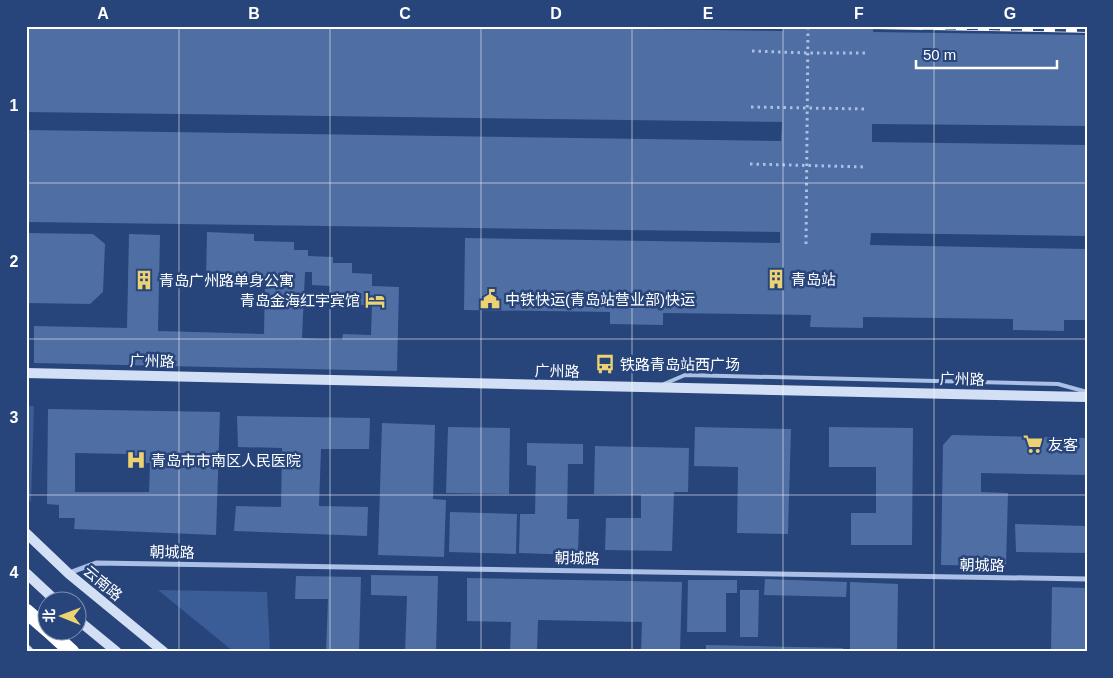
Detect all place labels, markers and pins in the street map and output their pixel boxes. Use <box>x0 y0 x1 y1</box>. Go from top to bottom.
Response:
building icon: 青岛站 <box>765 268 787 290</box>
building icon: 青岛广州路单身公寓 <box>133 269 155 291</box>
place label: 青岛站 <box>791 271 836 288</box>
place label: 青岛广州路单身公寓 <box>159 272 294 289</box>
public building icon: 中铁快运(青岛站营业部)快运 <box>479 288 501 310</box>
hotel icon: 青岛金海红宇宾馆 <box>364 289 386 311</box>
place label: 中铁快运(青岛站营业部)快运 <box>505 291 695 308</box>
place label: 青岛金海红宇宾馆 <box>240 292 360 309</box>
bus stop icon: 铁路青岛站西广场 <box>594 353 616 375</box>
place label: 铁路青岛站西广场 <box>620 356 740 373</box>
supermarket icon: 友客 <box>1022 433 1044 455</box>
place label: 友客 <box>1048 436 1078 453</box>
hospital icon: 青岛市市南区人民医院 <box>125 449 147 471</box>
place label: 青岛市市南区人民医院 <box>151 452 301 469</box>

